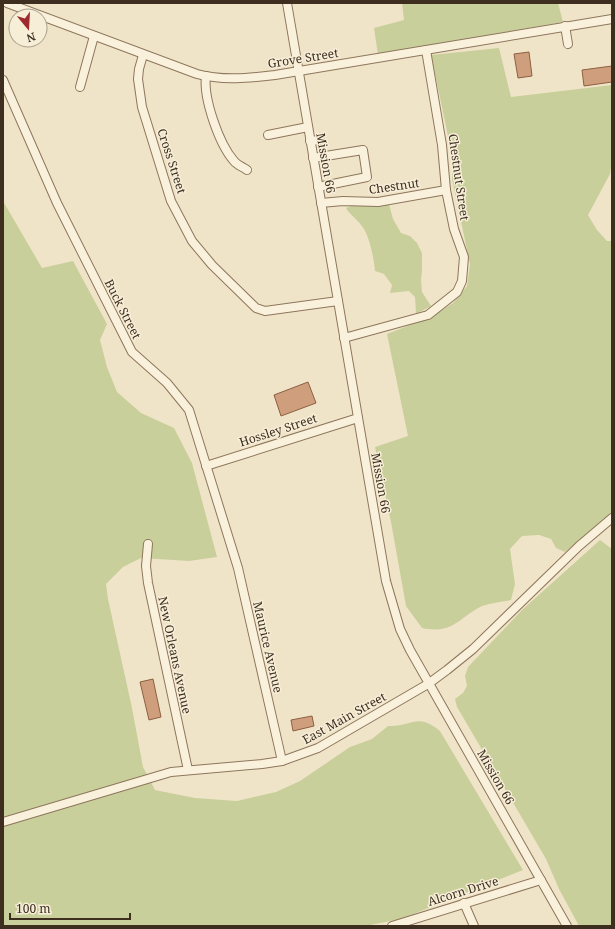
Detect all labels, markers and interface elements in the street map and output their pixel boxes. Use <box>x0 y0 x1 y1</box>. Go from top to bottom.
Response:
north arrow <box>8 8 48 48</box>
text: N <box>24 30 38 47</box>
street label: Grove Street <box>267 44 339 72</box>
street label: Cross Street <box>154 126 190 196</box>
street label: Mission 66 <box>312 132 340 195</box>
street label: Chestnut Street <box>445 133 473 221</box>
street label: Chestnut <box>368 174 420 198</box>
street label: Buck Street <box>101 276 145 342</box>
street label: Hossley Street <box>237 409 319 451</box>
street label: Mission 66 <box>367 452 395 515</box>
street label: New Orleans Avenue <box>154 595 196 715</box>
street label: Maurice Avenue <box>249 600 287 694</box>
street label: East Main Street <box>299 688 389 748</box>
street label: Mission 66 <box>473 746 519 808</box>
street label: Alcorn Drive <box>426 872 500 910</box>
scale bar <box>10 895 130 921</box>
text: 100 m <box>16 900 51 917</box>

